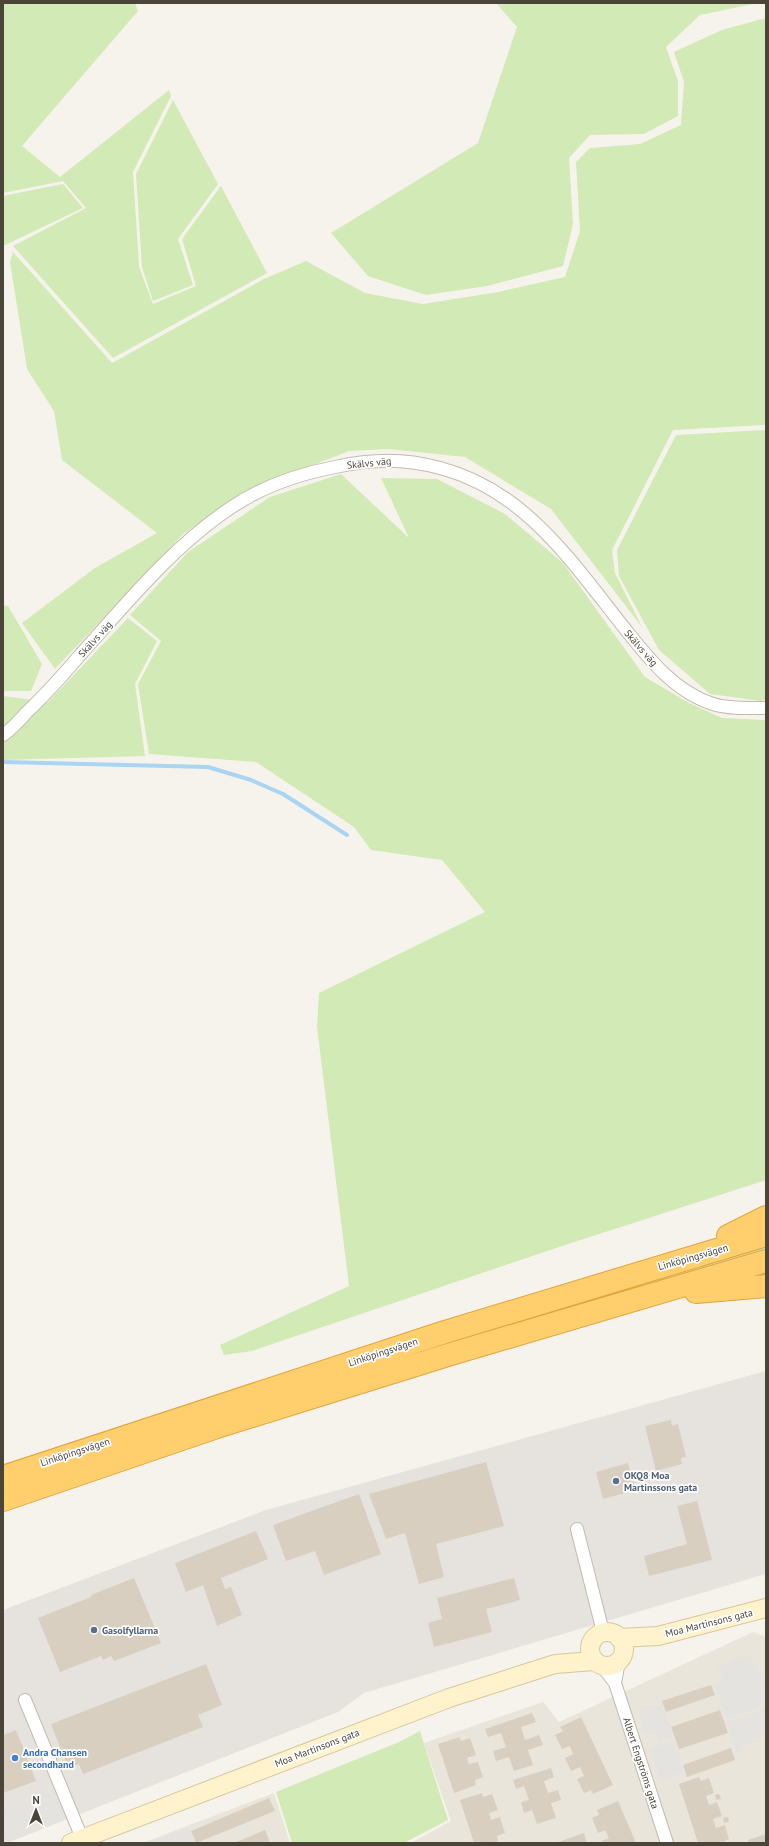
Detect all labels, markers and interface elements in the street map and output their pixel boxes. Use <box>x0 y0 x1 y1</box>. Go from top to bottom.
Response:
street label: Skälvs väg <box>346 454 392 472</box>
street label: Skälvs väg <box>75 618 115 660</box>
street label: Skälvs väg <box>621 627 661 669</box>
street label: Linköpingsvägen <box>657 1241 729 1273</box>
street label: Linköpingsvägen <box>347 1335 419 1369</box>
street label: Linköpingsvägen <box>39 1435 111 1469</box>
place label: OKQ8 Moa Martinssons gata <box>624 1469 697 1494</box>
marker: OKQ8 Moa Martinssons gata <box>611 1476 621 1486</box>
street label: Moa Martinsons gata <box>664 1606 754 1640</box>
place label: Gasolfyllarna <box>102 1624 158 1637</box>
marker: Gasolfyllarna <box>89 1625 99 1635</box>
street label: Albert Engströms gata <box>620 1716 662 1810</box>
street label: Moa Martinsons gata <box>273 1726 361 1770</box>
place label: Andra Chansen secondhand <box>23 1746 87 1771</box>
marker: Andra Chansen secondhand <box>10 1753 20 1763</box>
north arrow <box>16 1790 56 1830</box>
text: N <box>32 1793 40 1807</box>

